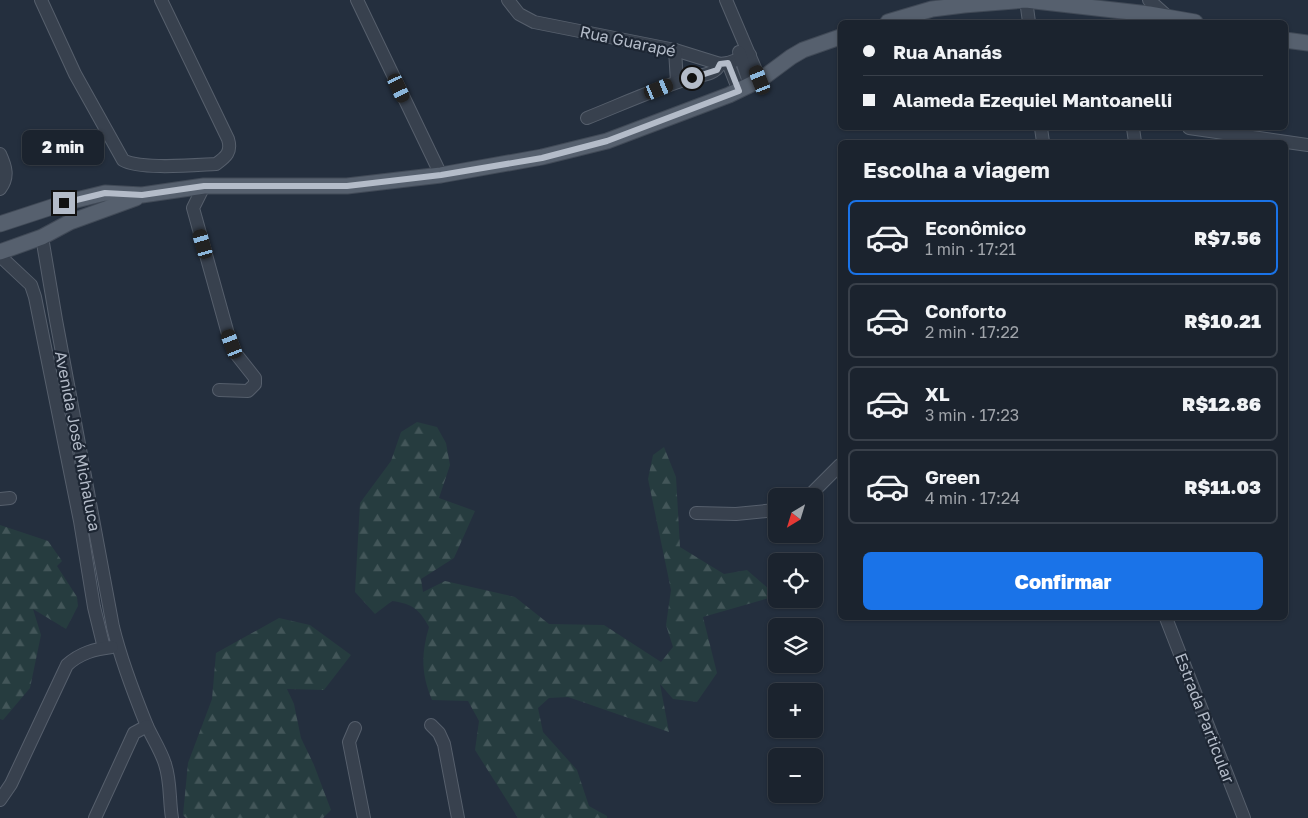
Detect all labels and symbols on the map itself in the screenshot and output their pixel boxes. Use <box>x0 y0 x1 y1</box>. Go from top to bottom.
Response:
street label: Rua Guarapé <box>578 21 678 61</box>
car <box>747 63 772 97</box>
route start <box>681 67 703 89</box>
car <box>385 71 412 105</box>
car <box>642 76 675 102</box>
callout: 2 min <box>23 130 105 166</box>
route end <box>53 192 75 214</box>
car <box>191 228 214 260</box>
car <box>219 327 244 361</box>
street label: Avenida José Michaluca <box>51 349 105 533</box>
north arrow <box>768 488 822 542</box>
street label: Estrada Particular <box>1171 650 1239 786</box>

